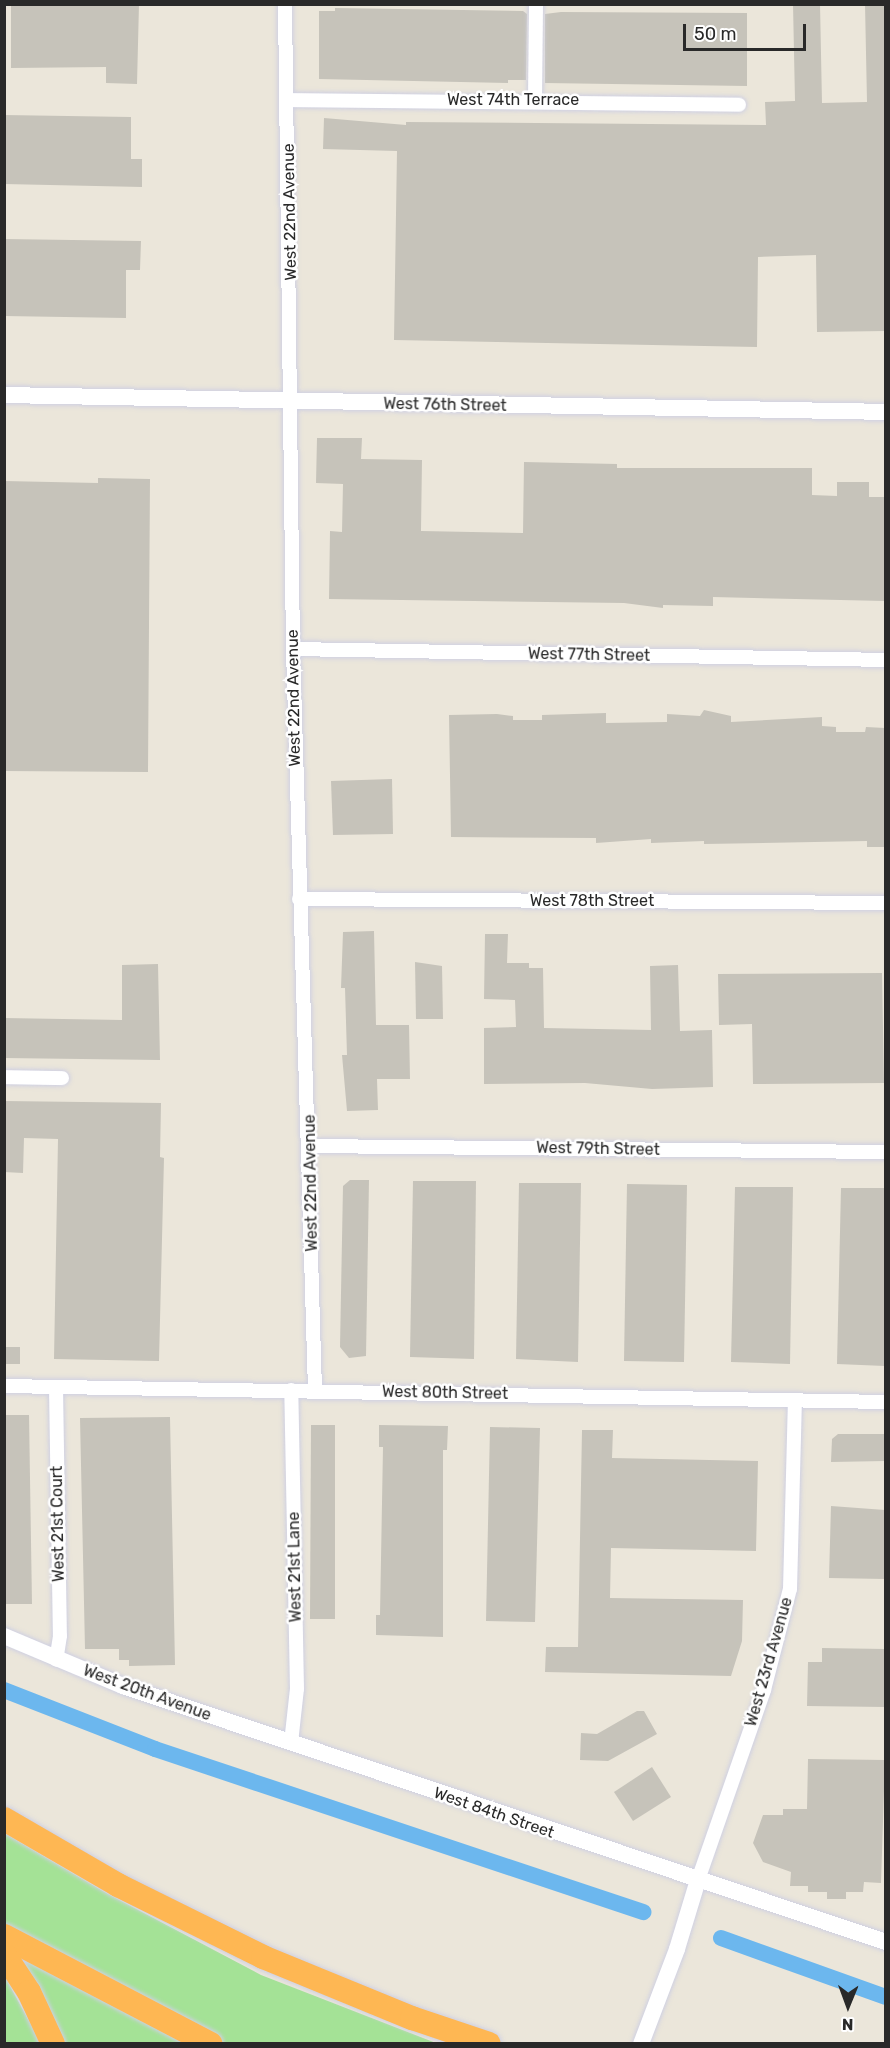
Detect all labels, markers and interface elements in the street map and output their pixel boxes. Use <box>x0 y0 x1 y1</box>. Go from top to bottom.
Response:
scale bar <box>686 12 809 50</box>
text: 50 m <box>694 23 737 45</box>
street label: West 74th Terrace <box>447 90 579 110</box>
street label: West 22nd Avenue <box>279 143 301 281</box>
street label: West 76th Street <box>383 394 507 416</box>
street label: West 22nd Avenue <box>283 629 305 767</box>
street label: West 77th Street <box>528 644 650 666</box>
street label: West 78th Street <box>530 891 654 911</box>
street label: West 22nd Avenue <box>300 1114 322 1252</box>
street label: West 79th Street <box>536 1138 660 1160</box>
street label: West 80th Street <box>382 1382 508 1404</box>
street label: West 21st Court <box>47 1466 69 1582</box>
street label: West 21st Lane <box>284 1511 306 1623</box>
street label: West 23rd Avenue <box>741 1595 797 1729</box>
street label: West 20th Avenue <box>80 1661 214 1725</box>
street label: West 84th Street <box>431 1783 557 1843</box>
north arrow <box>818 1976 878 2036</box>
text: N <box>842 2015 854 2034</box>

